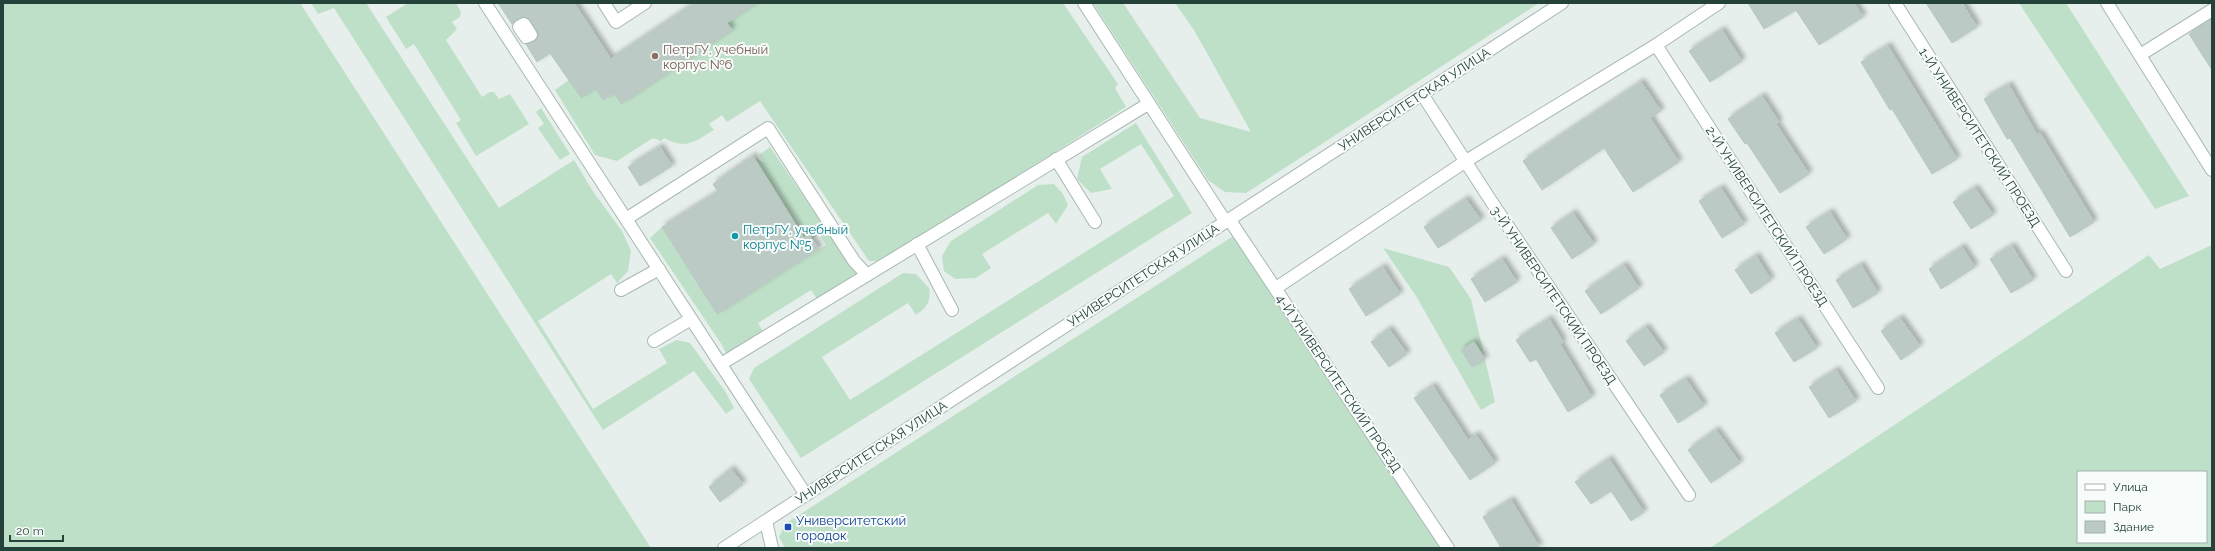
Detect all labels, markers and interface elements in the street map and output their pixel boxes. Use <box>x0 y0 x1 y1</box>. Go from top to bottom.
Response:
place label: ПетрГУ, учебный корпус №6 <box>663 42 768 72</box>
street label: УНИВЕРСИТЕТСКАЯ УЛИЦА <box>1336 45 1493 154</box>
street label: 1-Й УНИВЕРСИТЕТСКИЙ ПРОЕЗД <box>1916 45 2043 230</box>
marker: ПетрГУ, учебный корпус №6 <box>650 51 660 61</box>
street label: 2-Й УНИВЕРСИТЕТСКИЙ ПРОЕЗД <box>1703 123 1831 309</box>
street label: 3-Й УНИВЕРСИТЕТСКИЙ ПРОЕЗД <box>1488 203 1619 388</box>
street label: УНИВЕРСИТЕТСКАЯ УЛИЦА <box>1065 221 1222 330</box>
place label: ПетрГУ, учебный корпус №5 <box>743 222 848 252</box>
marker: ПетрГУ, учебный корпус №5 <box>730 231 740 241</box>
street label: 4-Й УНИВЕРСИТЕТСКИЙ ПРОЕЗД <box>1273 291 1404 476</box>
street label: УНИВЕРСИТЕТСКАЯ УЛИЦА <box>793 398 950 507</box>
legend <box>2077 471 2207 543</box>
text: Улица <box>2113 480 2148 494</box>
text: Парк <box>2113 500 2142 514</box>
place label: Университетский городок <box>796 513 906 543</box>
scale bar <box>10 517 63 543</box>
text: Здание <box>2113 520 2154 534</box>
marker: Университетский городок <box>783 522 793 532</box>
text: 20 m <box>16 524 44 538</box>

